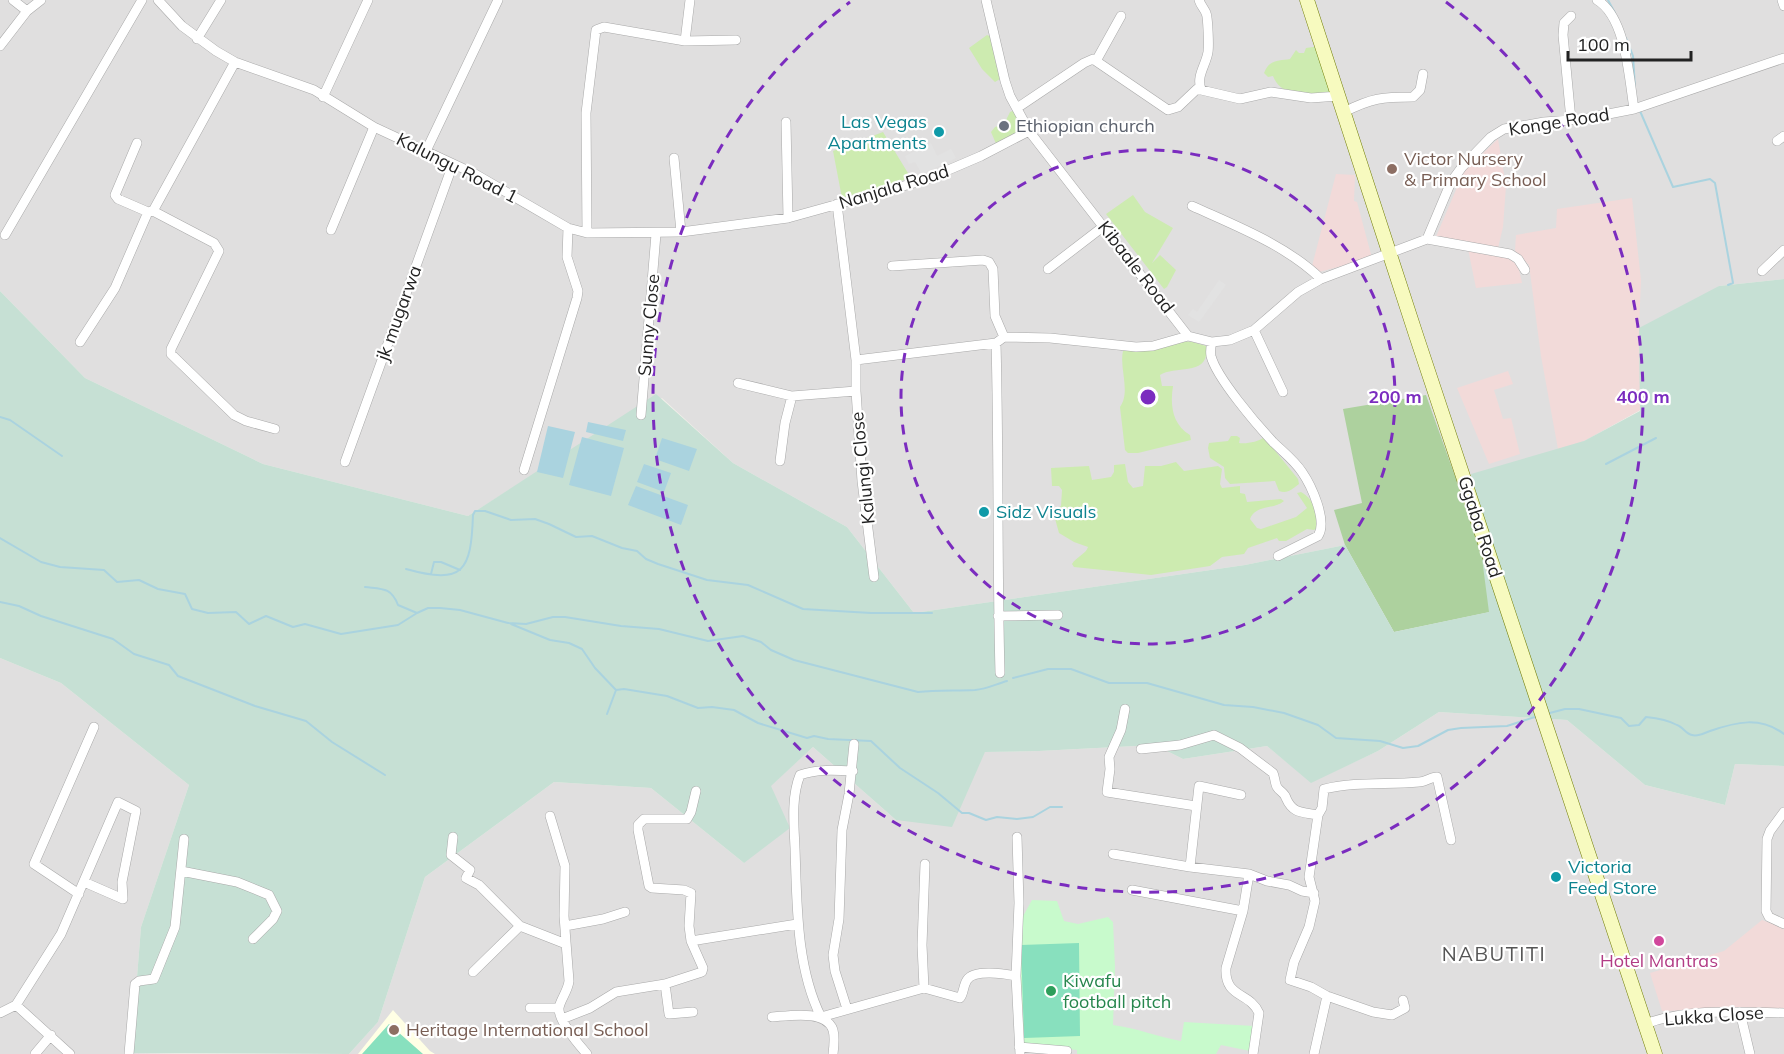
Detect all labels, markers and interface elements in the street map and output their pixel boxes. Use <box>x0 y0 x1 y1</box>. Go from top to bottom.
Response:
scale bar <box>1568 24 1691 62</box>
text: 100 m <box>1577 33 1630 56</box>
street label: Konge Road <box>1507 102 1611 141</box>
place label: Las Vegas Apartments <box>827 110 927 154</box>
place label: Ethiopian church <box>1016 114 1155 137</box>
marker: Ethiopian church <box>997 119 1011 133</box>
marker: Las Vegas Apartments <box>932 125 946 139</box>
street label: Kalungu Road 1 <box>393 127 522 208</box>
place label: Victor Nursery & Primary School <box>1404 147 1547 191</box>
street label: Nanjala Road <box>836 159 952 214</box>
marker: Victor Nursery & Primary School <box>1385 162 1399 176</box>
street label: Kibaale Road <box>1093 216 1180 318</box>
street label: jk mugarwa <box>370 262 426 365</box>
street label: Sunny Close <box>633 273 664 377</box>
text: 200 m <box>1368 385 1422 408</box>
text: 400 m <box>1616 385 1670 408</box>
centre of rings <box>1138 387 1158 407</box>
street label: Kalungi Close <box>845 411 880 525</box>
street label: Ggaba Road <box>1453 473 1508 580</box>
place label: Sidz Visuals <box>996 500 1097 523</box>
marker: Sidz Visuals <box>977 505 991 519</box>
place label: Victoria Feed Store <box>1568 855 1657 899</box>
marker: Victoria Feed Store <box>1549 870 1563 884</box>
marker: Hotel Mantras <box>1652 934 1666 948</box>
district label: NABUTITI <box>1442 941 1546 966</box>
place label: Hotel Mantras <box>1600 949 1718 972</box>
place label: Kiwafu football pitch <box>1063 969 1171 1013</box>
marker: Kiwafu football pitch <box>1044 984 1058 998</box>
street label: Lukka Close <box>1664 1001 1764 1030</box>
place label: Heritage International School <box>406 1018 649 1041</box>
marker: Heritage International School <box>387 1023 401 1037</box>

